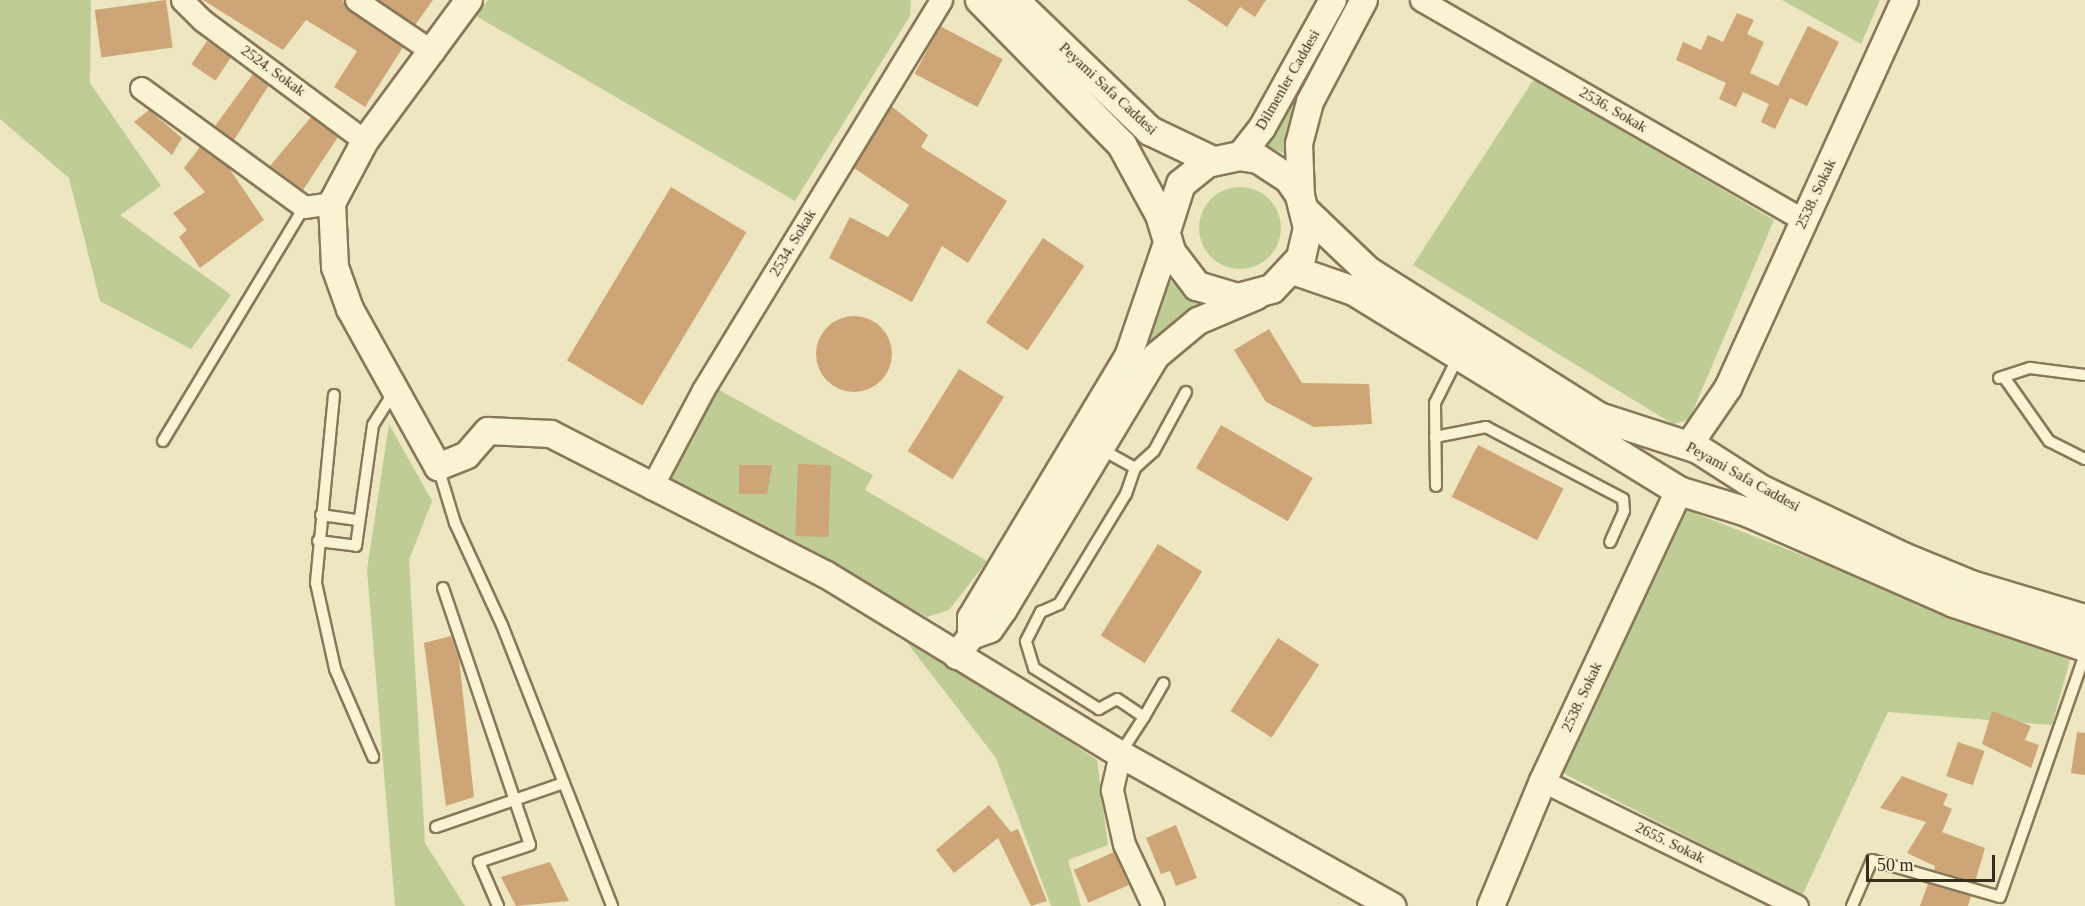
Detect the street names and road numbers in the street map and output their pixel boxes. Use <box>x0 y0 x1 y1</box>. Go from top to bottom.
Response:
street label: Dilmenler Caddesi <box>1252 27 1324 133</box>
street label: Peyami Safa Caddesi <box>1055 39 1161 139</box>
street label: 2524. Sokak <box>237 42 309 100</box>
street label: 2536. Sokak <box>1576 83 1650 137</box>
street label: 2538. Sokak <box>1792 156 1840 232</box>
street label: 2534. Sokak <box>766 206 820 280</box>
street label: Peyami Safa Caddesi <box>1683 438 1803 516</box>
street label: 2538. Sokak <box>1558 659 1606 735</box>
street label: 2655. Sokak <box>1632 818 1708 868</box>

